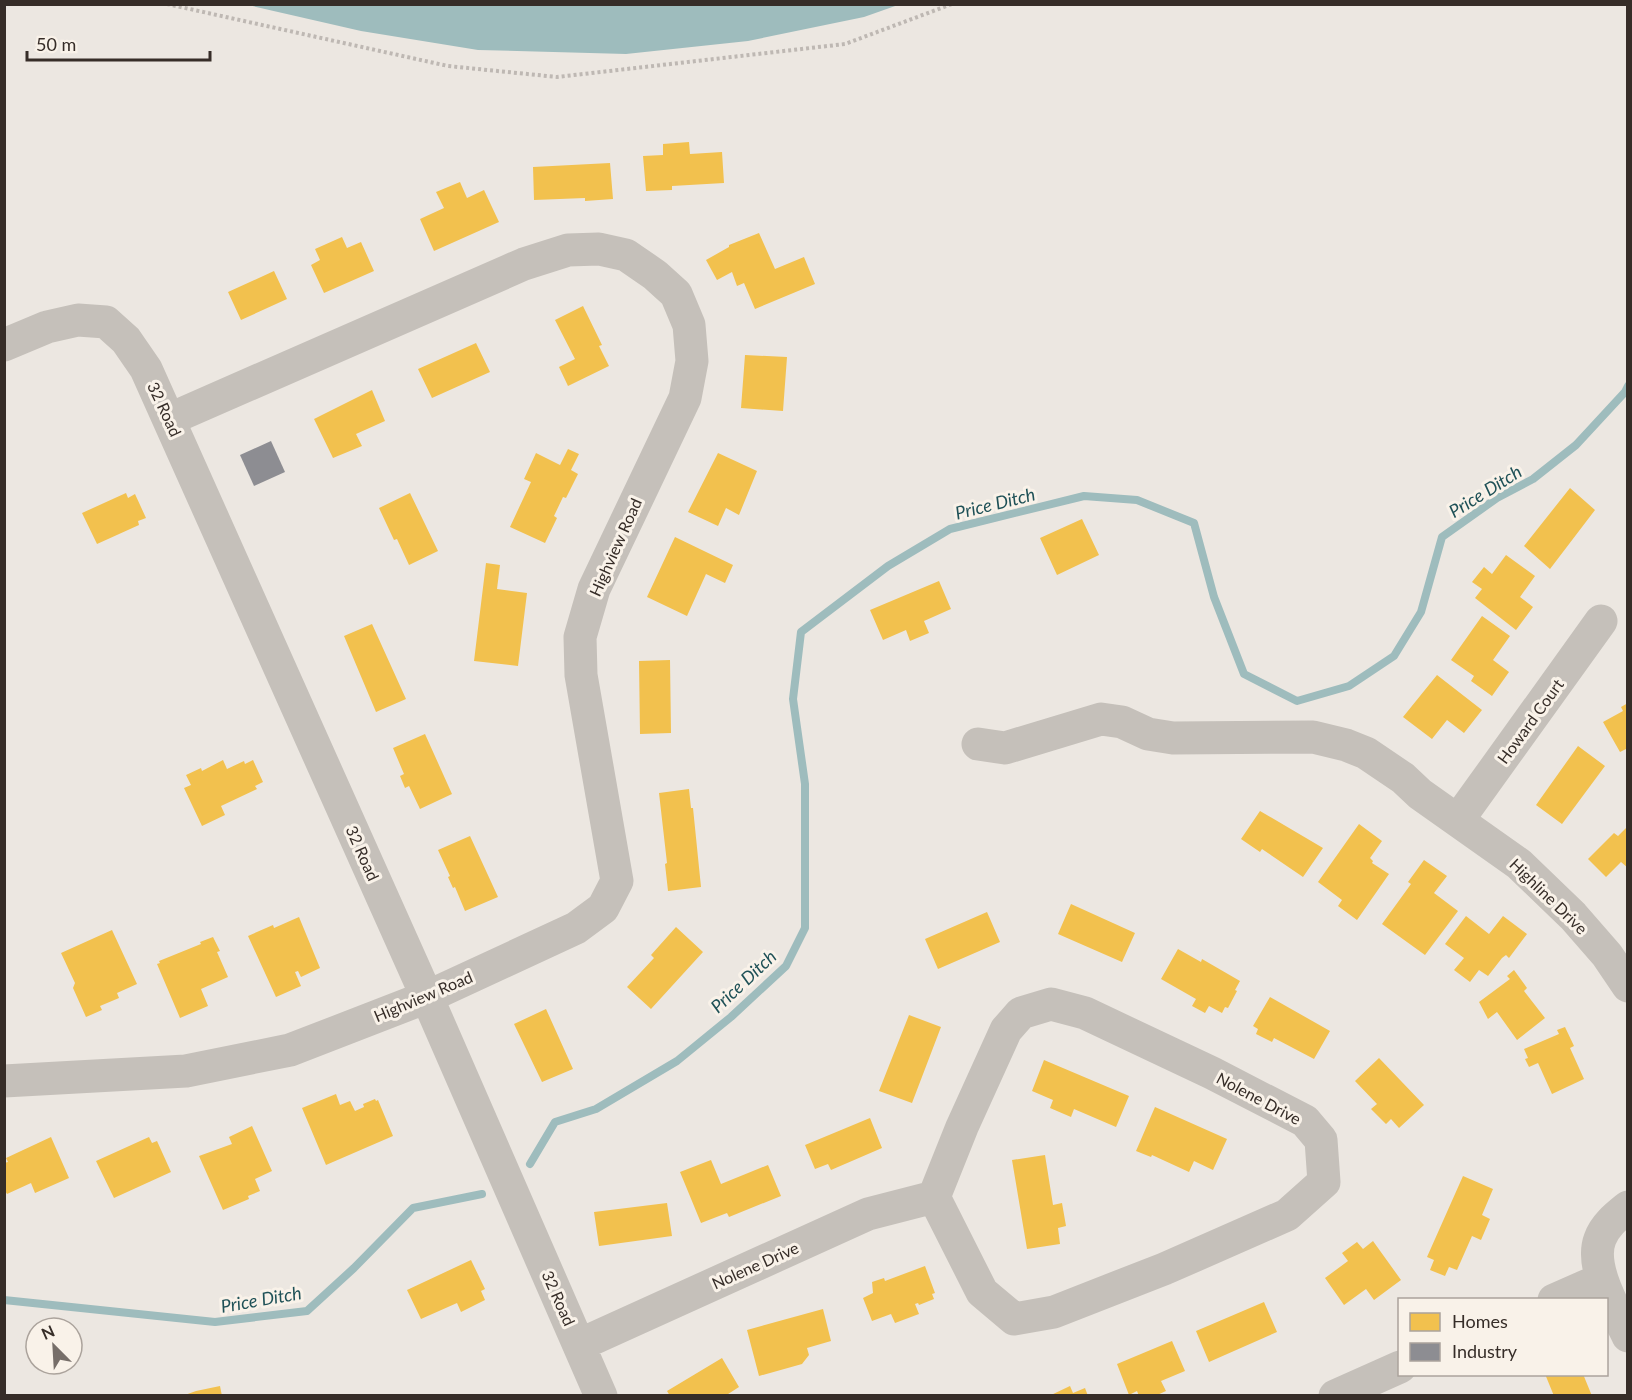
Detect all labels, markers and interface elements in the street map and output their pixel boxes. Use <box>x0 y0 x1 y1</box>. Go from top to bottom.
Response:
scale bar <box>27 24 210 62</box>
text: 50 m <box>36 33 76 55</box>
street label: 32 Road <box>144 379 186 439</box>
water label: Price Ditch <box>1445 460 1525 522</box>
water label: Price Ditch <box>953 482 1037 524</box>
street label: Highview Road <box>585 495 645 599</box>
street label: Howard Court <box>1493 675 1567 767</box>
street label: 32 Road <box>342 823 384 883</box>
street label: Highline Drive <box>1506 854 1592 938</box>
water label: Price Ditch <box>706 945 780 1017</box>
street label: Highview Road <box>371 967 475 1025</box>
street label: Nolene Drive <box>1214 1068 1304 1128</box>
street label: Nolene Drive <box>709 1237 801 1293</box>
street label: 32 Road <box>538 1268 580 1328</box>
water label: Price Ditch <box>219 1281 303 1317</box>
legend <box>1398 1298 1608 1376</box>
text: Homes <box>1452 1310 1508 1332</box>
north arrow <box>24 1316 84 1376</box>
text: N <box>38 1321 57 1343</box>
text: Industry <box>1452 1340 1518 1362</box>

